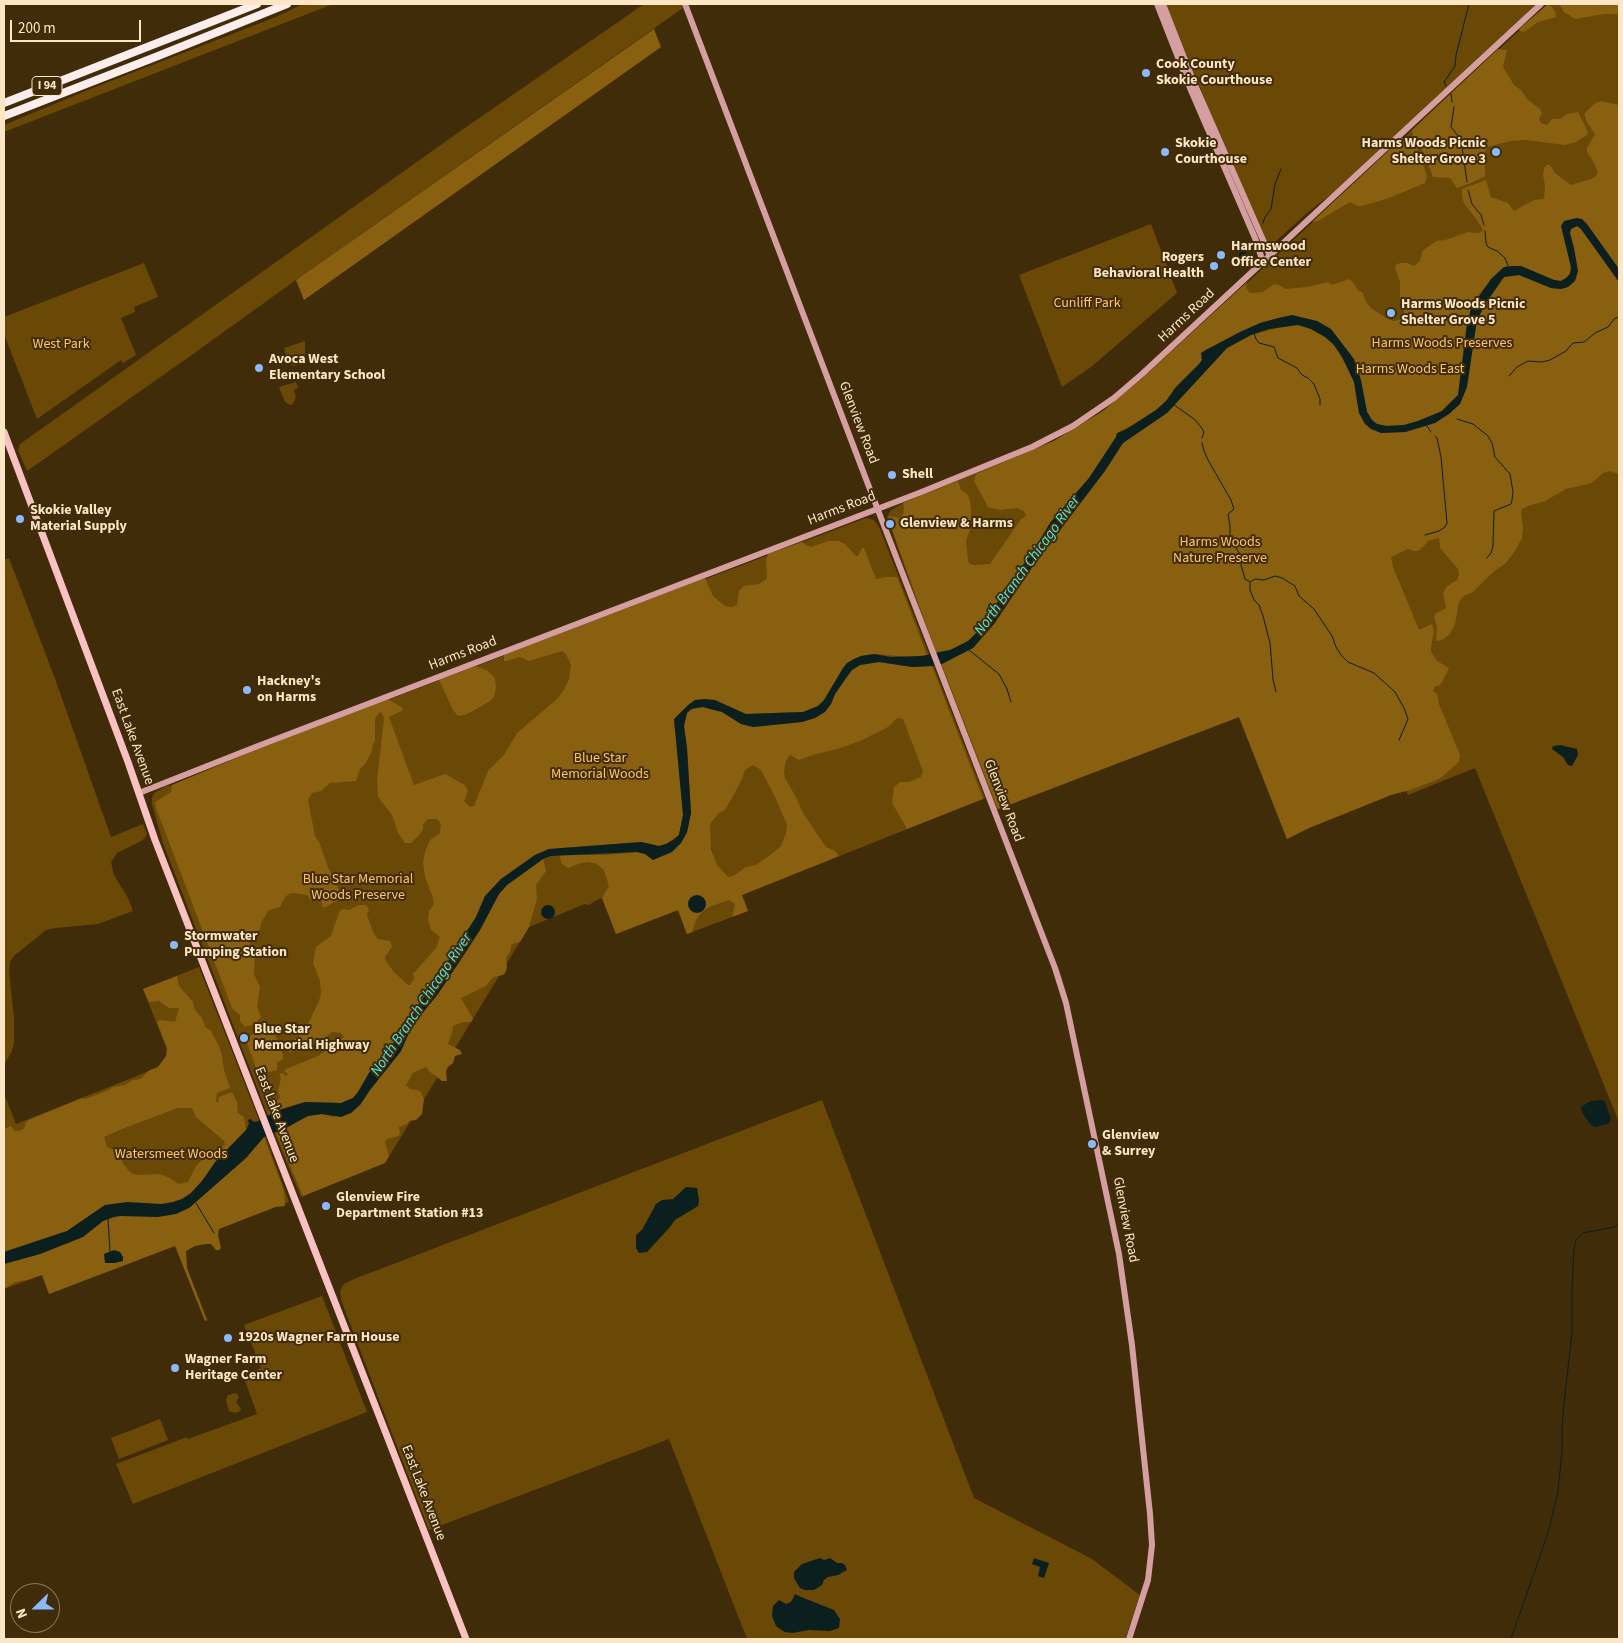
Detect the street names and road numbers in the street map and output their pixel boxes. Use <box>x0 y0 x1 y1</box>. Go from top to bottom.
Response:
road number: I 94 <box>32 76 62 95</box>
street label: Harms Road <box>1155 286 1219 346</box>
street label: Glenview Road <box>835 380 881 466</box>
street label: Harms Road <box>806 488 878 530</box>
street label: Harms Road <box>427 633 499 675</box>
street label: East Lake Avenue <box>107 687 157 787</box>
street label: Glenview Road <box>980 758 1026 844</box>
street label: East Lake Avenue <box>250 1065 302 1165</box>
street label: Glenview Road <box>1108 1176 1142 1264</box>
street label: East Lake Avenue <box>397 1443 449 1543</box>

